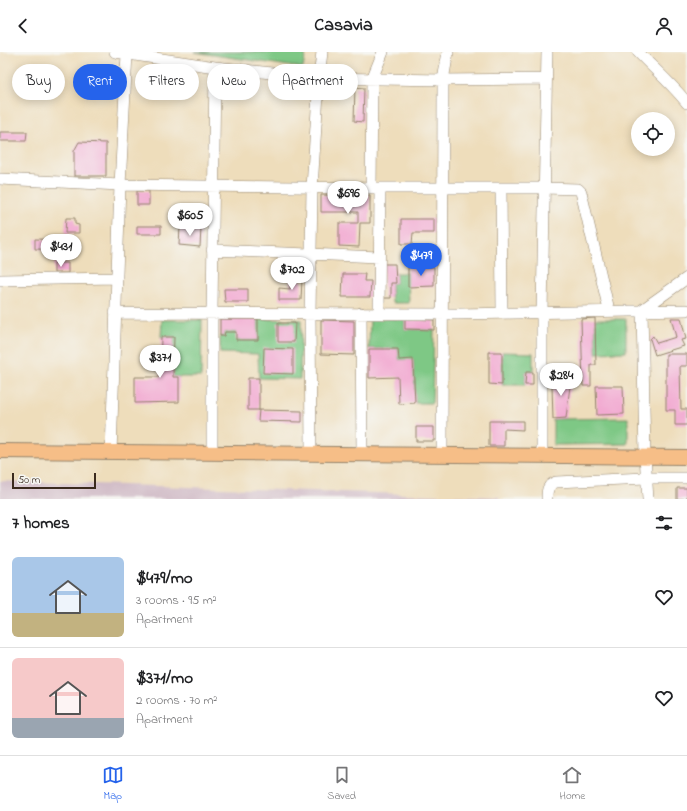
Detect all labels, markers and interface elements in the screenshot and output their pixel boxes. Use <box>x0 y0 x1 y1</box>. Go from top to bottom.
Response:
text: Casavia <box>314 13 373 39</box>
icon: back <box>12 15 34 37</box>
icon: person <box>653 15 675 37</box>
chip: Buy <box>12 64 65 100</box>
chip: Rent <box>73 64 127 100</box>
chip: Filters <box>135 64 199 100</box>
chip: New <box>207 64 260 100</box>
chip: Apartment <box>268 64 358 100</box>
map controls <box>631 112 675 156</box>
button: locate <box>631 112 675 156</box>
pin: $696 <box>324 181 372 215</box>
text: $696 <box>336 184 360 203</box>
pin: $605 <box>166 203 214 237</box>
text: $605 <box>177 206 203 225</box>
pin: $431 <box>37 234 85 268</box>
text: $431 <box>50 237 72 256</box>
pin: $479 <box>397 243 445 277</box>
text: $479 <box>410 246 432 265</box>
pin: $702 <box>268 257 316 291</box>
text: $702 <box>279 260 305 279</box>
pin: $371 <box>136 345 184 379</box>
text: $371 <box>149 348 171 367</box>
pin: $284 <box>537 363 585 397</box>
text: $284 <box>549 366 573 385</box>
scale bar <box>12 471 96 490</box>
text: 50 m <box>18 472 40 488</box>
text: 7 homes <box>12 511 70 536</box>
icon: filters <box>653 512 675 534</box>
text: $479/mo <box>136 566 193 591</box>
icon: home <box>44 573 92 621</box>
icon: heart <box>653 586 675 608</box>
text: 3 rooms · 95 m² <box>136 591 217 610</box>
text: Apartment <box>136 610 193 629</box>
text: $371/mo <box>136 666 193 691</box>
icon: home <box>44 674 92 722</box>
icon: heart <box>653 687 675 709</box>
text: 2 rooms · 70 m² <box>136 691 217 710</box>
text: Apartment <box>136 710 193 729</box>
tab: Map <box>102 764 124 804</box>
tab: Saved <box>327 764 356 804</box>
tab: Home <box>560 764 585 804</box>

